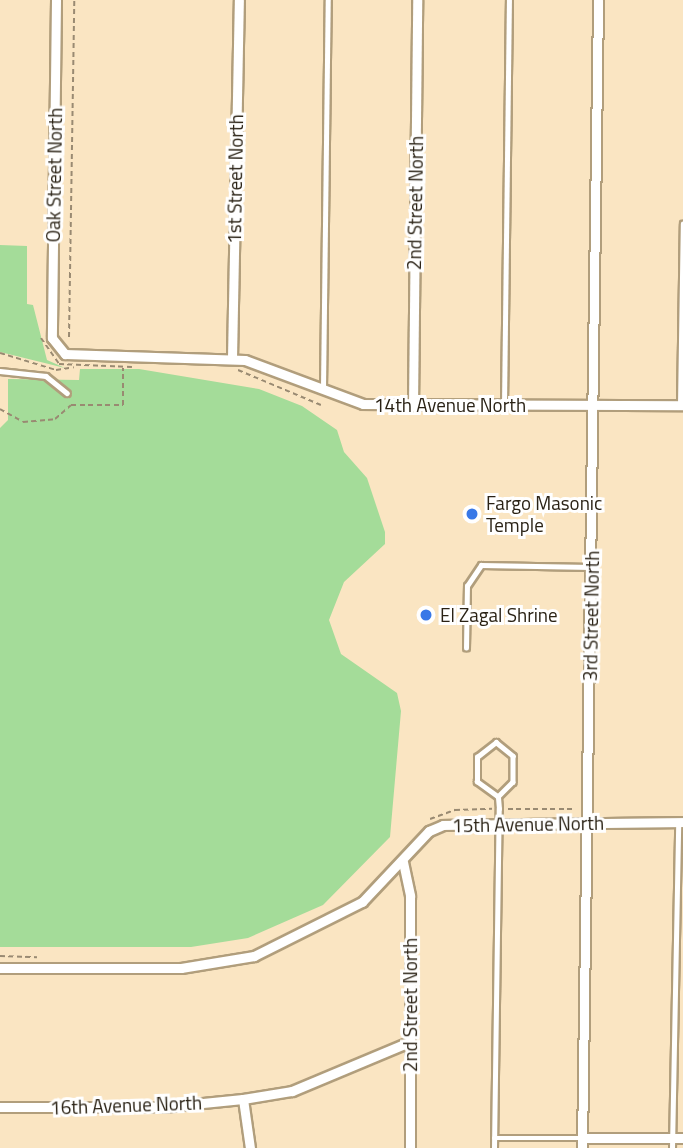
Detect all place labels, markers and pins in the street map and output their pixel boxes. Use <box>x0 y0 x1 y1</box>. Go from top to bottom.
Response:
place label: Fargo Masonic Temple <box>486 492 602 536</box>
marker: Fargo Masonic Temple <box>464 506 480 522</box>
place label: El Zagal Shrine <box>440 604 558 626</box>
marker: El Zagal Shrine <box>418 607 434 623</box>

